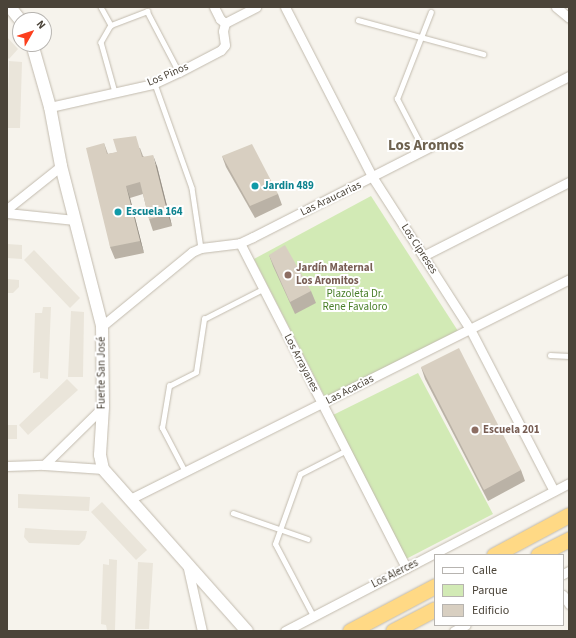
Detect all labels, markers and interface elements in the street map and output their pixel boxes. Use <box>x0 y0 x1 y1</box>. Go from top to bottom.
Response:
north arrow <box>12 12 52 52</box>
text: N <box>33 17 49 32</box>
street label: Los Pinos <box>145 60 191 90</box>
district label: Los Aromos <box>388 137 464 155</box>
place label: Jardin 489 <box>263 179 314 193</box>
street label: Las Araucarias <box>298 179 364 219</box>
marker: Jardin 489 <box>250 181 260 191</box>
place label: Escuela 164 <box>126 205 183 219</box>
marker: Escuela 164 <box>113 207 123 217</box>
street label: Los Cipreses <box>398 222 440 276</box>
place label: Jardín Maternal Los Aromitos <box>296 262 373 288</box>
marker: Jardín Maternal Los Aromitos <box>283 270 293 280</box>
park label: Plazoleta Dr. Rene Favaloro <box>323 288 387 314</box>
street label: Los Arrayanes <box>281 332 321 394</box>
street label: Fuerte San José <box>95 337 109 409</box>
street label: Las Acacias <box>324 372 376 408</box>
place label: Escuela 201 <box>483 423 540 437</box>
marker: Escuela 201 <box>470 425 480 435</box>
legend <box>434 554 564 626</box>
street label: Los Alerces <box>369 557 421 591</box>
text: Calle <box>472 562 497 579</box>
text: Parque <box>472 582 508 599</box>
text: Edificio <box>472 602 509 619</box>

